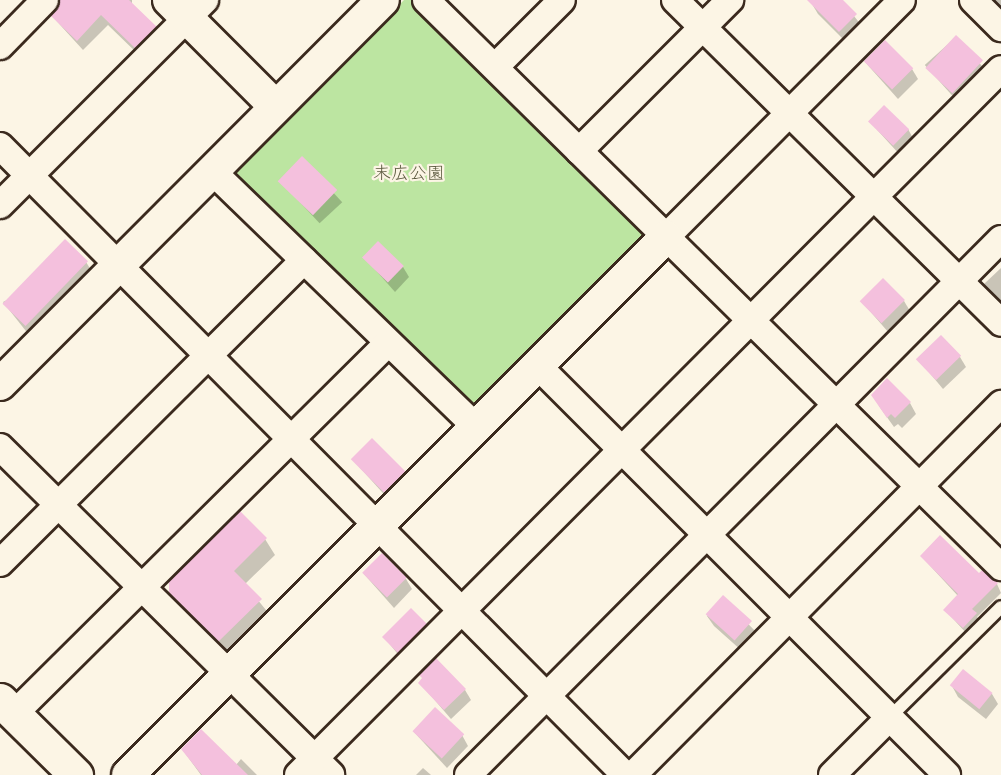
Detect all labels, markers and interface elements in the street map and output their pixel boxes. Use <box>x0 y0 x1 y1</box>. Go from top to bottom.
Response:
park label: 末広公園 <box>373 163 445 185</box>

